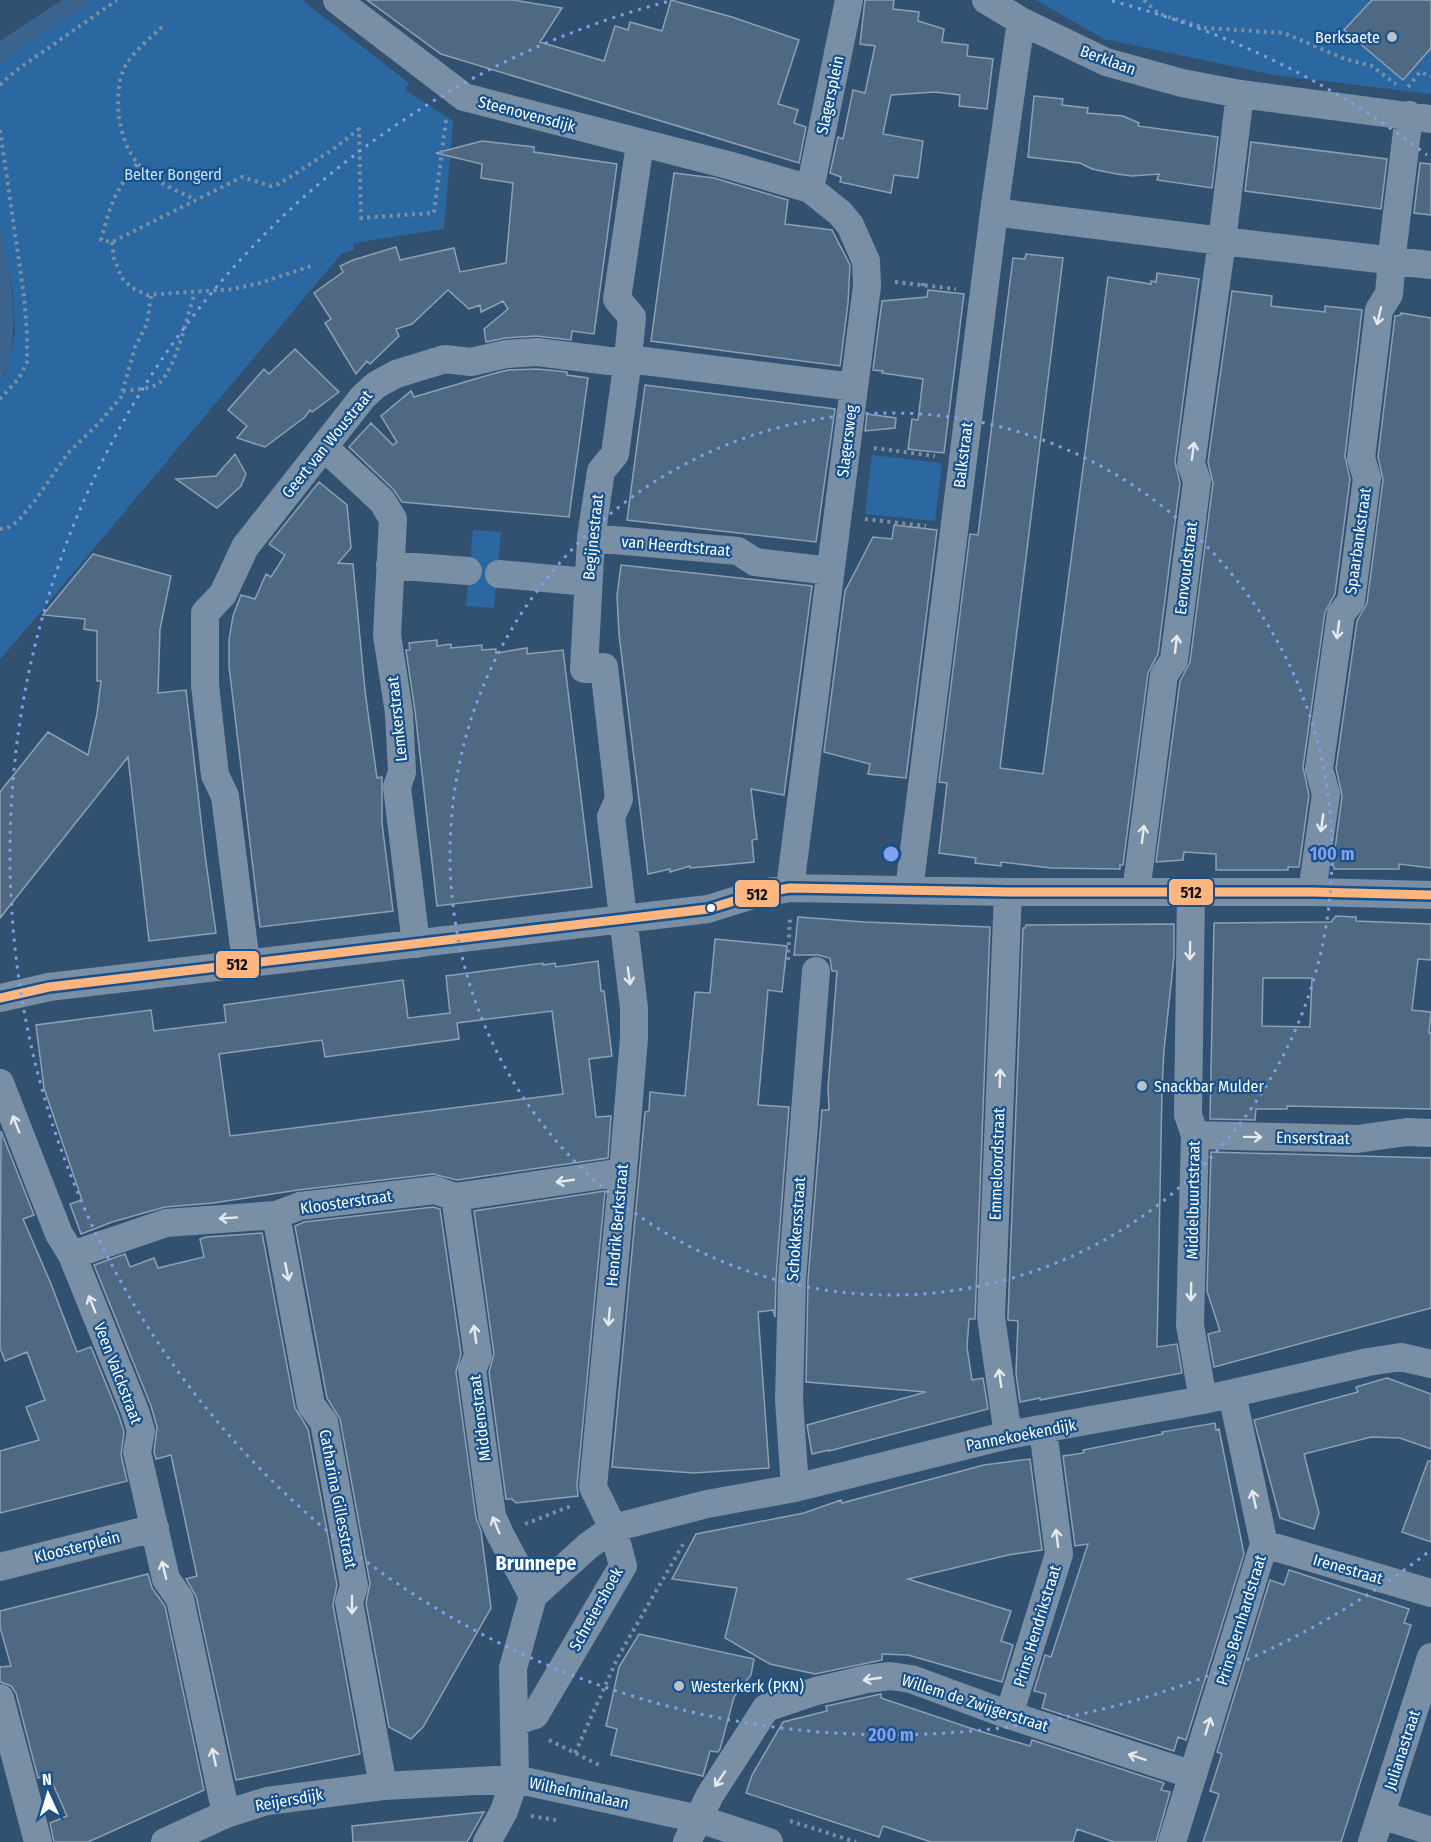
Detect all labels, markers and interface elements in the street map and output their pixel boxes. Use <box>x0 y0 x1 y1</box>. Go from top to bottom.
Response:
place label: Berksaete <box>1315 28 1380 47</box>
marker: Berksaete <box>1385 30 1399 44</box>
street label: Berklaan <box>1078 41 1138 79</box>
street label: Slagersplein <box>812 54 848 136</box>
street label: Steenovensdijk <box>476 92 578 136</box>
park label: Belter Bongerd <box>124 165 222 184</box>
one-way arrow <box>1373 306 1385 325</box>
street label: Geert van Woustraat <box>278 386 377 502</box>
street label: Slagersweg <box>833 403 861 478</box>
street label: Balkstraat <box>950 420 977 489</box>
one-way arrow <box>1188 442 1199 462</box>
street label: Spaarbankstraat <box>1341 486 1375 596</box>
street label: Begijnestraat <box>579 492 607 581</box>
street label: Eenvoudstraat <box>1171 520 1201 616</box>
street label: van Heerdtstraat <box>621 532 732 560</box>
one-way arrow <box>1333 620 1344 640</box>
one-way arrow <box>1171 635 1182 654</box>
street label: Lemkerstraat <box>383 675 411 763</box>
one-way arrow <box>1317 812 1328 832</box>
one-way arrow <box>1138 825 1149 845</box>
text: 100 m <box>1310 843 1354 865</box>
centre of rings <box>881 844 901 864</box>
line badge: 512 <box>1168 878 1214 906</box>
line badge: 512 <box>734 879 780 908</box>
text: 512 <box>1180 883 1202 902</box>
text: 512 <box>746 885 768 904</box>
unlabelled marker <box>705 902 717 914</box>
one-way arrow <box>1184 940 1196 960</box>
line badge: 512 <box>215 950 260 979</box>
text: 512 <box>226 955 248 974</box>
one-way arrow <box>624 966 635 986</box>
one-way arrow <box>995 1069 1006 1089</box>
place label: Snackbar Mulder <box>1154 1077 1264 1096</box>
marker: Snackbar Mulder <box>1135 1079 1149 1093</box>
street label: Emmeloordstraat <box>986 1107 1008 1221</box>
one-way arrow <box>10 1116 21 1134</box>
street label: Enserstraat <box>1276 1128 1351 1148</box>
one-way arrow <box>1243 1131 1263 1143</box>
street label: Middelbuurtstraat <box>1182 1140 1204 1260</box>
street label: Hendrik Berkstraat <box>602 1162 632 1287</box>
one-way arrow <box>555 1175 575 1186</box>
street label: Schokkersstraat <box>783 1176 809 1282</box>
street label: Kloosterstraat <box>299 1186 394 1218</box>
one-way arrow <box>218 1213 238 1224</box>
one-way arrow <box>281 1262 292 1282</box>
one-way arrow <box>1185 1281 1197 1301</box>
one-way arrow <box>85 1295 96 1313</box>
one-way arrow <box>603 1307 614 1326</box>
street label: Veen Valckstraat <box>90 1320 146 1427</box>
one-way arrow <box>470 1325 481 1344</box>
one-way arrow <box>995 1368 1006 1388</box>
street label: Middenstraat <box>465 1373 495 1462</box>
street label: Pannekoekendijk <box>964 1415 1078 1455</box>
street label: Catharina Gillesstraat <box>315 1428 361 1571</box>
one-way arrow <box>1248 1489 1259 1509</box>
one-way arrow <box>490 1517 501 1535</box>
street label: Kloosterplein <box>32 1527 122 1567</box>
one-way arrow <box>1052 1529 1063 1549</box>
street label: Irenestraat <box>1311 1550 1386 1588</box>
district label: Brunnepe <box>496 1551 576 1575</box>
street label: Prins Bernhardstraat <box>1212 1552 1270 1687</box>
one-way arrow <box>158 1561 170 1580</box>
street label: Prins Hendrikstraat <box>1009 1562 1065 1689</box>
street label: Schreiershoek <box>565 1563 627 1654</box>
one-way arrow <box>346 1594 357 1614</box>
street label: Willem de Zwijgerstraat <box>899 1670 1051 1736</box>
one-way arrow <box>862 1673 882 1684</box>
place label: Westerkerk (PKN) <box>691 1677 804 1696</box>
marker: Westerkerk (PKN) <box>672 1679 686 1693</box>
street label: Julianastraat <box>1380 1707 1424 1792</box>
one-way arrow <box>1203 1717 1214 1736</box>
text: 200 m <box>867 1724 914 1746</box>
one-way arrow <box>208 1748 219 1767</box>
one-way arrow <box>1128 1751 1147 1762</box>
north arrow <box>18 1764 78 1824</box>
text: N <box>42 1770 52 1789</box>
one-way arrow <box>714 1771 726 1787</box>
street label: Wilhelminalaan <box>527 1773 631 1813</box>
street label: Reijersdijk <box>254 1785 325 1815</box>

